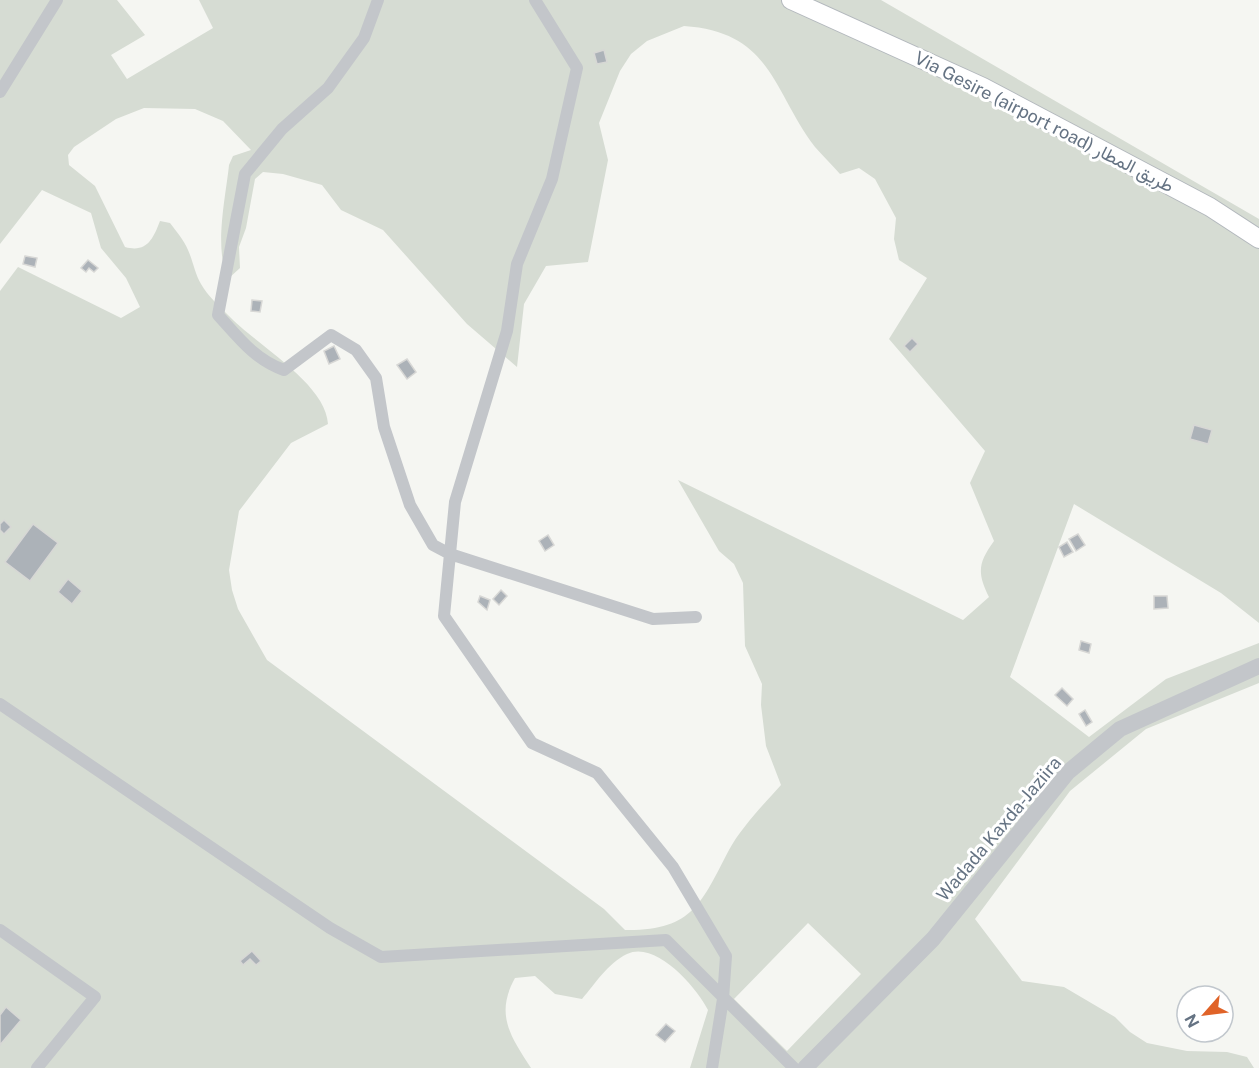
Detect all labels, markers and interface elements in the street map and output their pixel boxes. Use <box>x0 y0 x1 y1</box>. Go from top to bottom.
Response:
street label: Via Gesire (airport road) طريق المطار <box>911 47 1177 197</box>
street label: Wadada Kaxda-Jaziira <box>932 752 1065 905</box>
north arrow <box>1175 984 1235 1044</box>
text: N <box>1181 1011 1204 1031</box>

